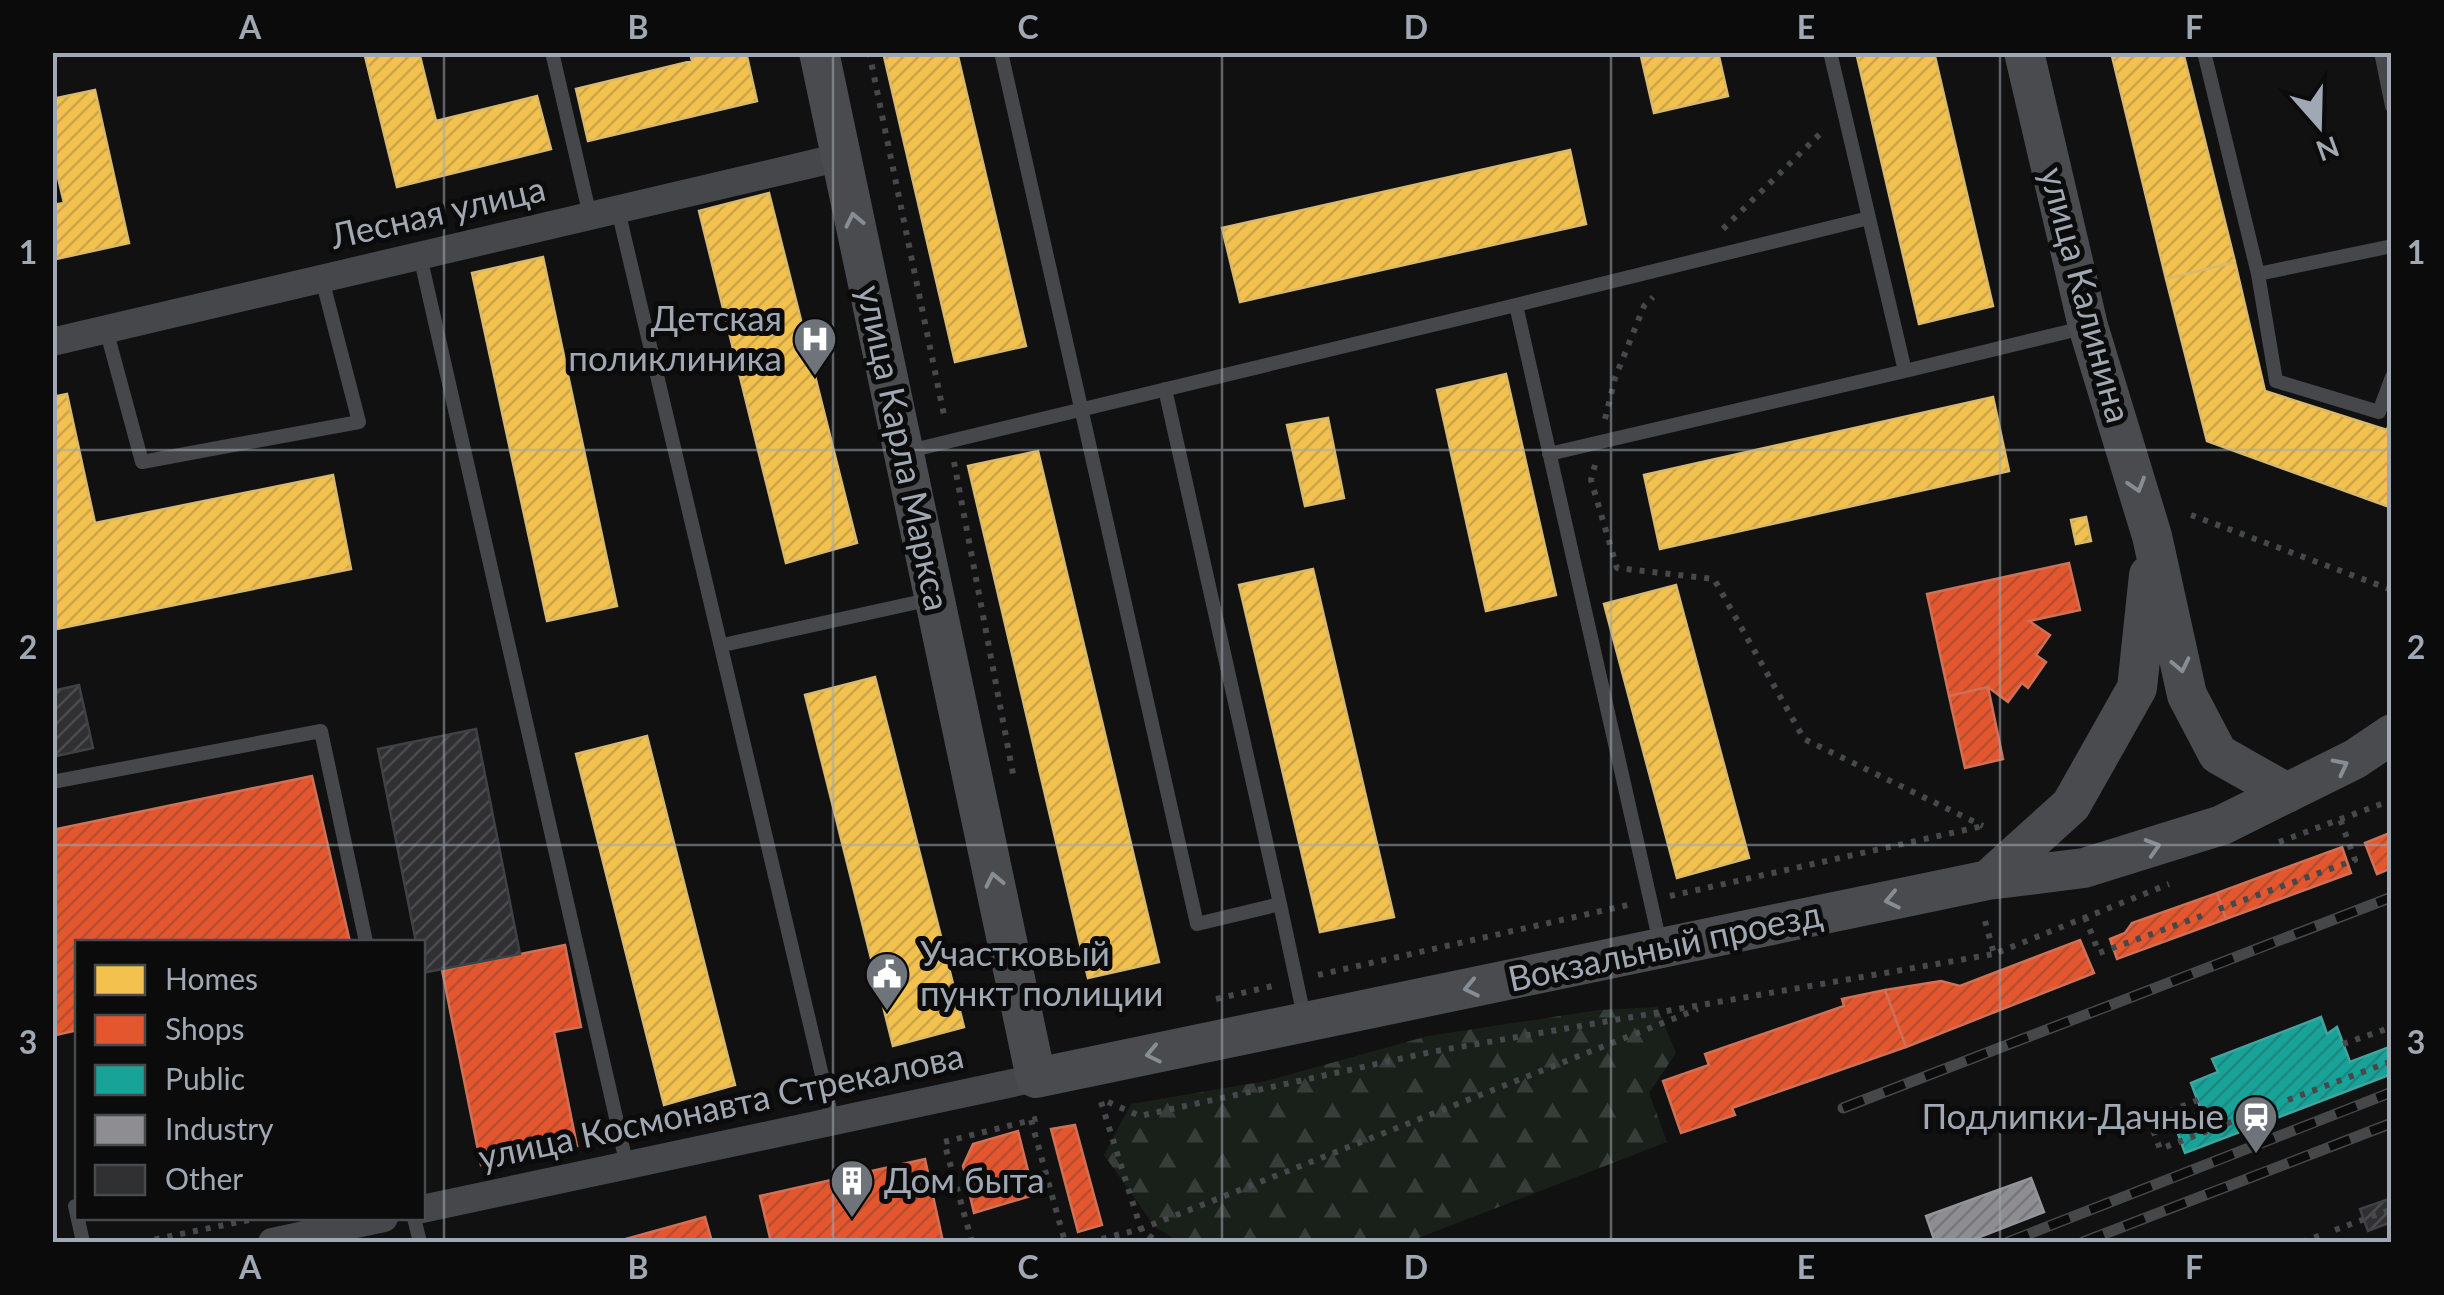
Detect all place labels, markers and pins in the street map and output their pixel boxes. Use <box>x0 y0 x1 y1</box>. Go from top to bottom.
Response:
place label: Детская поликлиника <box>568 296 782 378</box>
hospital icon: Детская поликлиника <box>792 316 838 377</box>
place label: Участковый пункт полиции <box>920 931 1163 1013</box>
public building icon: Участковый пункт полиции <box>864 951 910 1012</box>
place label: Подлипки-Дачные <box>1921 1094 2224 1136</box>
station icon: Подлипки-Дачные <box>2233 1094 2279 1155</box>
building icon: Дом быта <box>829 1158 875 1219</box>
place label: Дом быта <box>884 1158 1045 1200</box>

